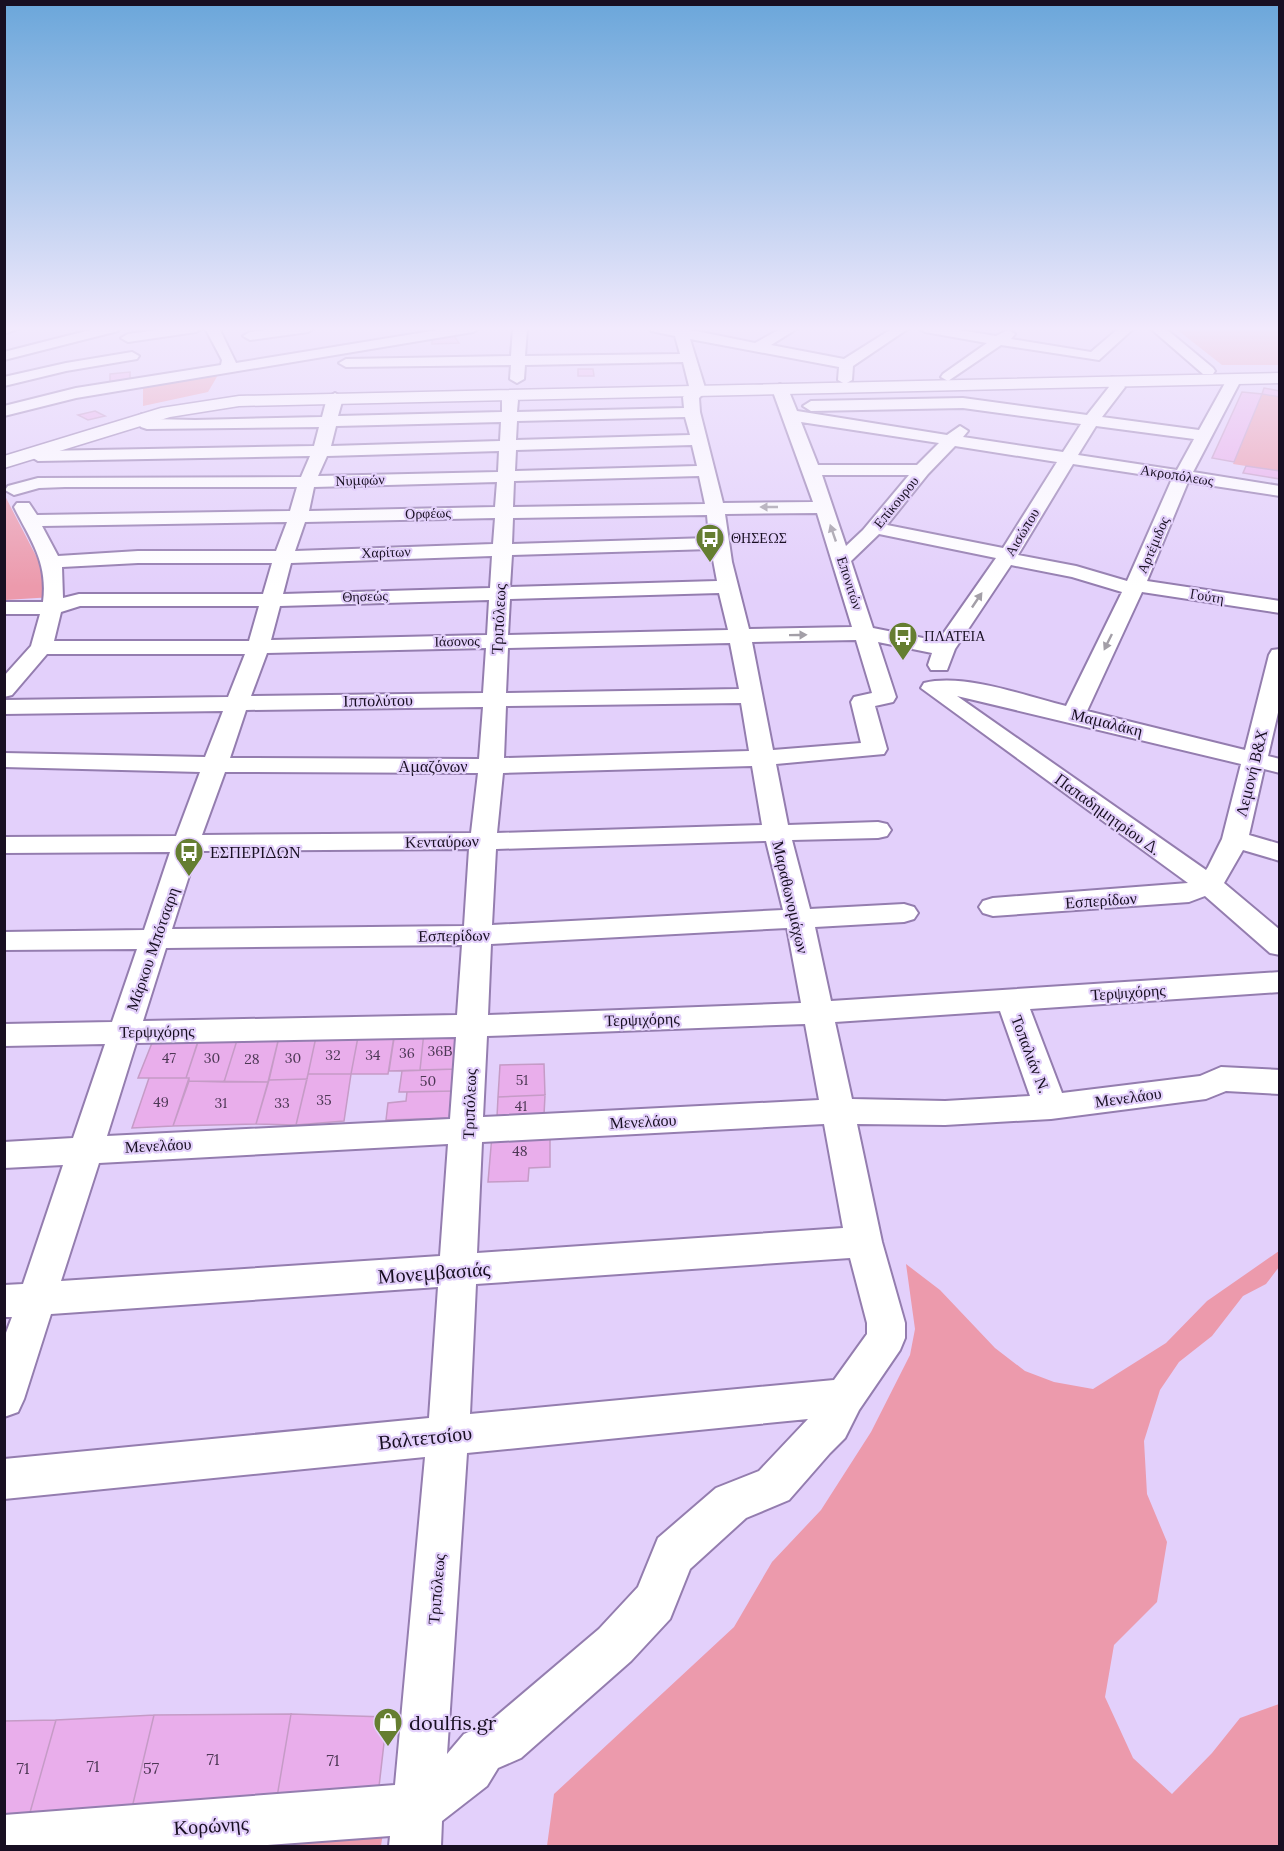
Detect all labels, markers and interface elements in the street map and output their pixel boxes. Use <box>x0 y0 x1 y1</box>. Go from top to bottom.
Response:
street label: Ακροπόλεως <box>1139 460 1215 490</box>
street label: Νυμφών <box>335 470 385 490</box>
street label: Επίκουρου <box>869 472 923 532</box>
one-way arrow <box>760 502 779 512</box>
street label: Ορφέως <box>405 503 452 523</box>
street label: Αισώπου <box>1001 505 1043 559</box>
street label: Αρτέμιδος <box>1133 513 1173 576</box>
bus stop icon: ΘΗΣΕΩΣ <box>694 522 726 564</box>
one-way arrow <box>828 524 838 542</box>
place label: ΘΗΣΕΩΣ <box>731 529 787 547</box>
street label: Χαρίτων <box>361 542 411 562</box>
street label: Επονιτών <box>833 554 867 612</box>
street label: Τριπόλεως <box>486 583 510 655</box>
street label: Γούτη <box>1189 584 1225 608</box>
street label: Θησεώς <box>342 586 389 606</box>
one-way arrow <box>971 593 983 609</box>
bus stop icon: ΠΛΑΤΕΙΑ <box>887 620 919 662</box>
place label: ΠΛΑΤΕΙΑ <box>924 627 986 645</box>
one-way arrow <box>789 630 808 640</box>
street label: Ιάσονος <box>434 632 480 650</box>
one-way arrow <box>1103 634 1113 651</box>
street label: Ιππολύτου <box>343 689 413 711</box>
street label: Μαμαλάκη <box>1069 703 1145 741</box>
street label: Λεμονή Β&Χ <box>1230 727 1272 819</box>
street label: Αμαζόνων <box>399 756 467 776</box>
street label: Παπαδημητρίου Δ. <box>1051 769 1165 859</box>
street label: Κενταύρων <box>405 830 479 852</box>
bus stop icon: ΕΣΠΕΡΙΔΩΝ <box>173 836 205 878</box>
street label: Μαραθωνομάχων <box>768 839 814 955</box>
place label: ΕΣΠΕΡΙΔΩΝ <box>210 842 301 862</box>
street label: Μάρκου Μπότσαρη <box>121 884 183 1014</box>
street label: Εσπερίδων <box>1064 888 1138 912</box>
street label: Εσπερίδων <box>418 924 490 946</box>
street label: Τερψιχόρης <box>1090 979 1167 1005</box>
street label: Τερψιχόρης <box>604 1008 681 1030</box>
street label: Τοπαλιάν Ν. <box>1007 1012 1055 1096</box>
street label: Τερψιχόρης <box>119 1020 195 1042</box>
house number: 36Β <box>427 1042 453 1060</box>
house number: 36 <box>399 1044 415 1062</box>
house number: 32 <box>325 1046 341 1064</box>
house number: 34 <box>365 1046 381 1064</box>
house number: 47 <box>162 1049 177 1067</box>
house number: 30 <box>204 1049 220 1067</box>
house number: 30 <box>285 1049 301 1067</box>
house number: 28 <box>244 1050 260 1068</box>
street label: Τριπόλεως <box>458 1068 480 1140</box>
house number: 51 <box>516 1071 528 1089</box>
house number: 50 <box>420 1072 436 1090</box>
street label: Μενελάου <box>1093 1082 1163 1112</box>
house number: 35 <box>316 1091 332 1109</box>
house number: 49 <box>153 1093 169 1111</box>
house number: 31 <box>215 1094 227 1112</box>
house number: 33 <box>274 1094 290 1112</box>
house number: 41 <box>515 1097 527 1115</box>
street label: Μενελάου <box>609 1109 677 1133</box>
street label: Μενελάου <box>124 1133 192 1157</box>
house number: 48 <box>512 1142 528 1160</box>
street label: Μονεμβασιάς <box>377 1256 491 1288</box>
street label: Βαλτετσίου <box>377 1420 473 1454</box>
street label: Τριπόλεως <box>423 1552 449 1625</box>
shop icon: doulfis.gr <box>372 1706 404 1748</box>
place label: doulfis.gr <box>409 1710 497 1735</box>
house number: 71 <box>206 1749 220 1769</box>
house number: 71 <box>326 1750 340 1770</box>
house number: 71 <box>86 1756 100 1776</box>
house number: 71 <box>16 1758 30 1778</box>
house number: 57 <box>143 1758 160 1778</box>
street label: Κορώνης <box>173 1810 249 1840</box>

